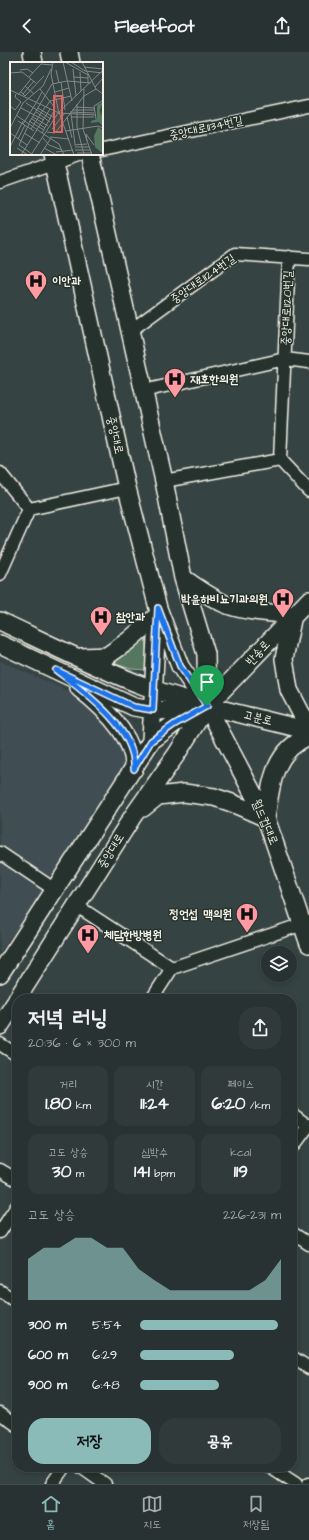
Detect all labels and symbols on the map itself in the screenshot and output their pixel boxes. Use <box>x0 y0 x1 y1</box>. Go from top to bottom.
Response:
inset map <box>10 62 103 155</box>
street label: 중앙대로1134번길 <box>167 112 245 144</box>
street label: 중앙대로1124번길 <box>167 250 239 308</box>
hospital icon: 이안과 <box>23 268 49 301</box>
street label: 중앙대로1120번길 <box>277 270 297 346</box>
place label: 이안과 <box>52 273 81 290</box>
hospital icon: 재호한의원 <box>162 366 188 399</box>
place label: 재호한의원 <box>190 371 239 388</box>
street label: 중앙대로 <box>102 414 128 456</box>
hospital icon: 박윤하비뇨기과의원 <box>270 586 296 619</box>
place label: 박윤하비뇨기과의원 <box>181 591 268 608</box>
hospital icon: 참안과 <box>88 604 114 637</box>
place label: 참안과 <box>116 609 145 626</box>
street label: 반송로 <box>242 637 274 669</box>
pin <box>190 665 224 706</box>
street label: 고분로 <box>242 706 274 730</box>
street label: 월드컵대로 <box>248 796 282 848</box>
street label: 중앙대로 <box>94 830 128 872</box>
hospital icon: 정언섭 맥의원 <box>234 901 260 934</box>
place label: 정언섭 맥의원 <box>169 906 232 923</box>
hospital icon: 체담한방병원 <box>75 922 101 955</box>
place label: 체담한방병원 <box>103 927 162 944</box>

